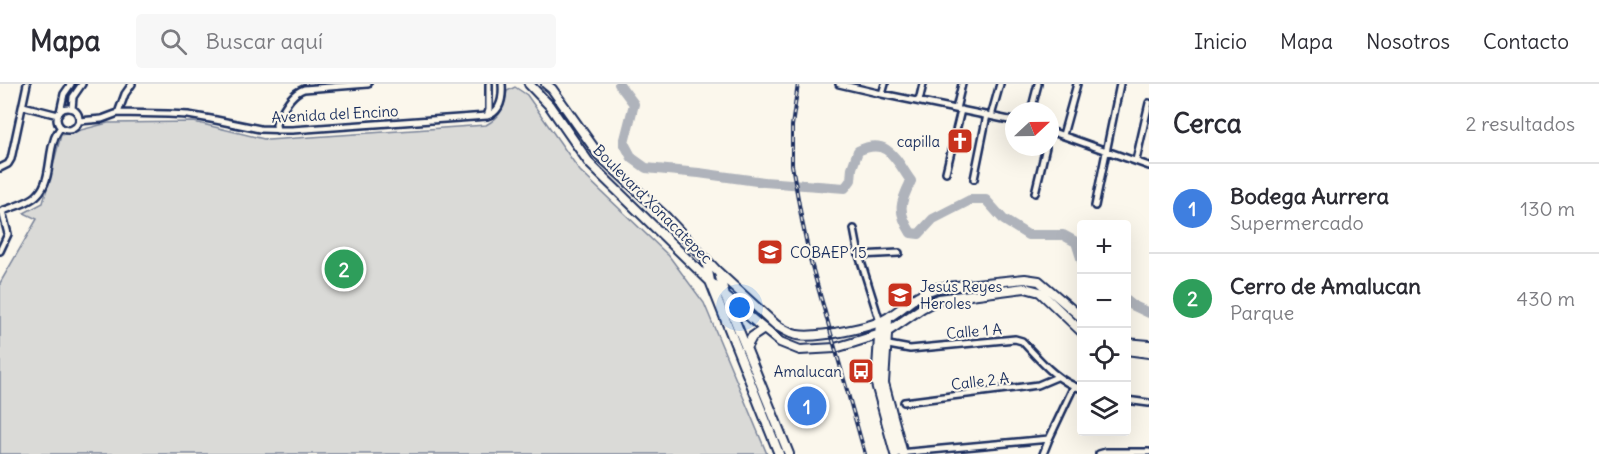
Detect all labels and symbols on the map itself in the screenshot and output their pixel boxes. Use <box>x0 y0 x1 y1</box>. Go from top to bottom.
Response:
street label: Avenida del Encino <box>271 101 399 127</box>
north arrow <box>1005 102 1059 156</box>
church icon: capilla <box>945 126 975 156</box>
place label: capilla <box>897 132 940 151</box>
street label: Boulevard Xonacatepec <box>589 140 717 268</box>
school or university icon: COBAEP 15 <box>755 237 785 267</box>
place label: COBAEP 15 <box>790 243 867 262</box>
pin: 2 <box>324 246 364 291</box>
place label: Jesús Reyes Heroles <box>920 277 1003 313</box>
school or university icon: Jesús Reyes Heroles <box>885 280 915 310</box>
your location <box>725 293 754 322</box>
street label: Calle 1 A <box>945 319 1003 343</box>
bus stop icon: Amalucan <box>846 356 876 386</box>
place label: Amalucan <box>774 362 842 381</box>
street label: Calle 2 A <box>950 368 1010 394</box>
pin: 1 <box>788 384 826 428</box>

